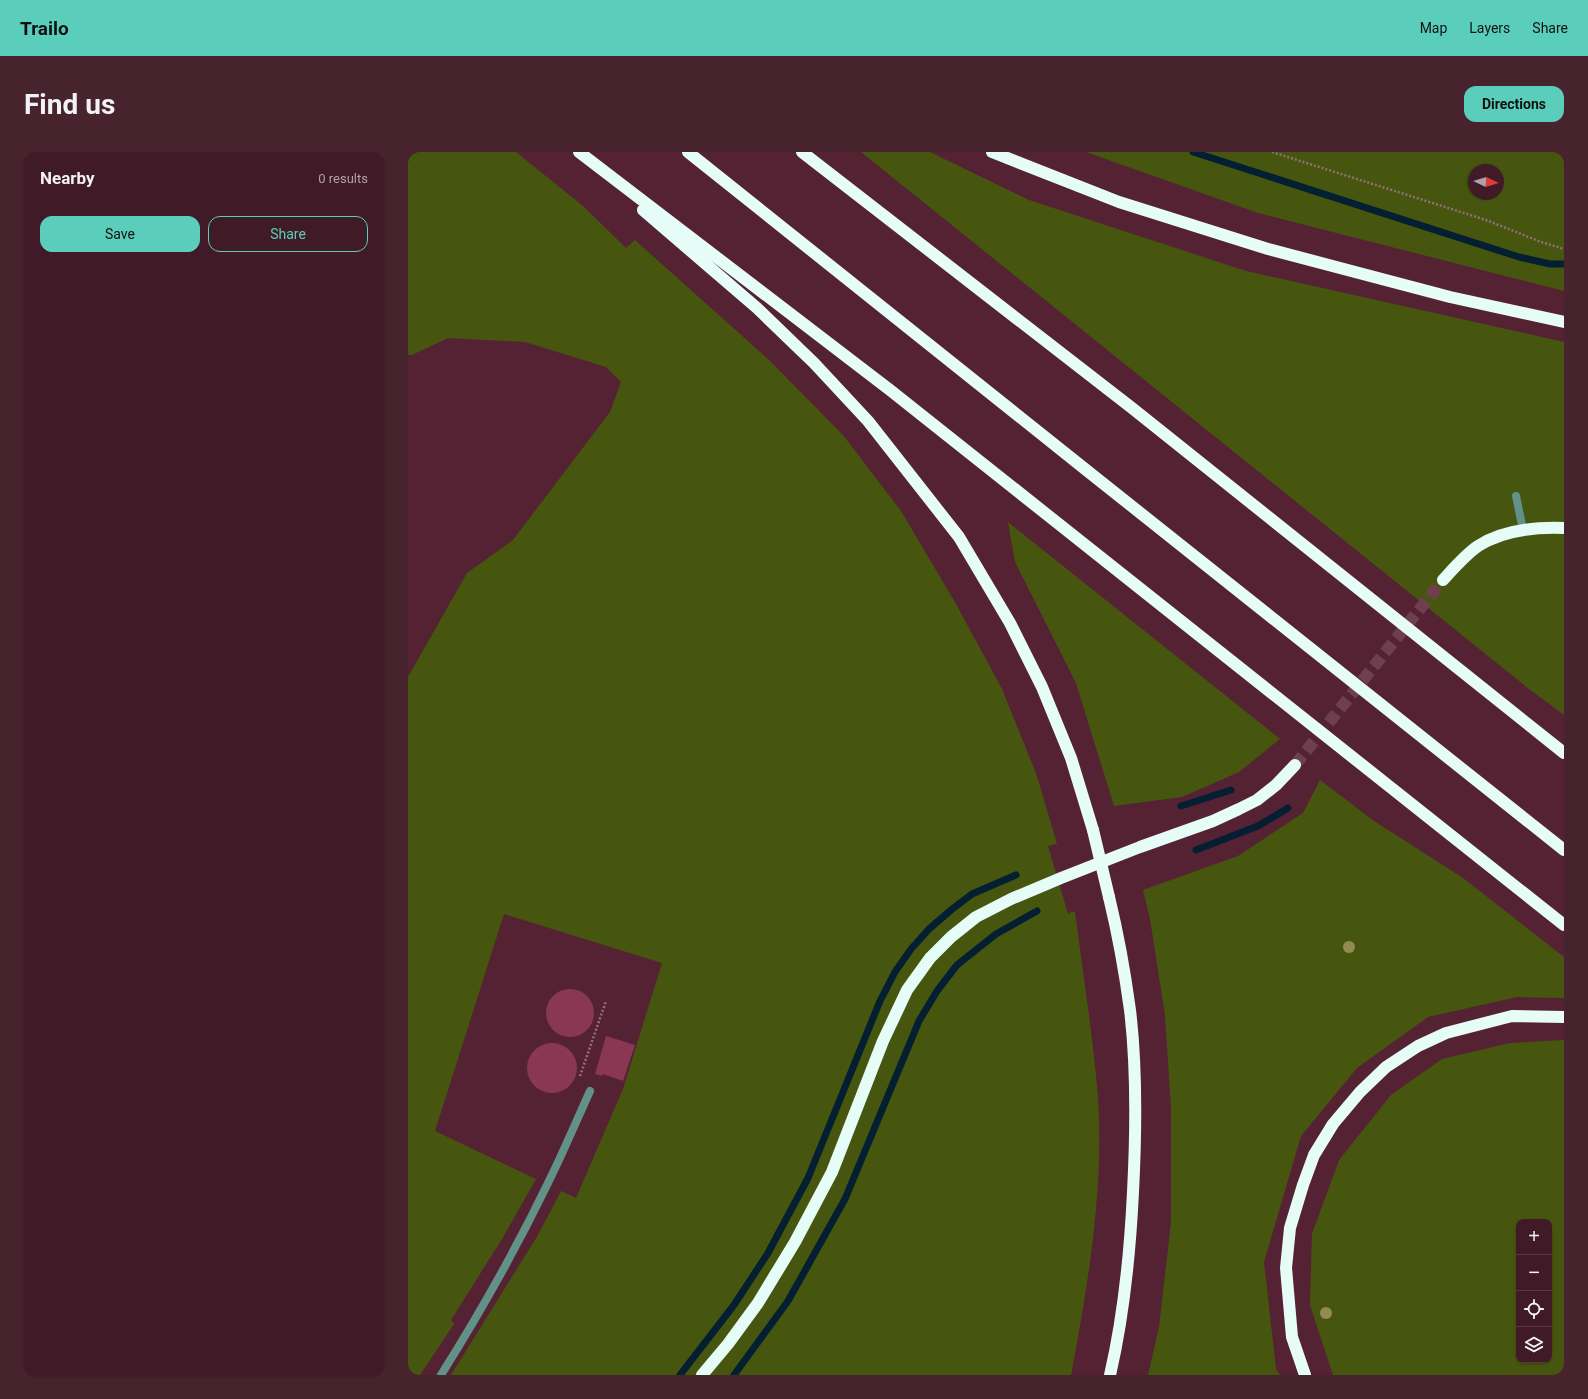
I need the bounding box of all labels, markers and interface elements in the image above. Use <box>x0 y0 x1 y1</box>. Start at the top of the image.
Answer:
text: Trailo <box>20 17 69 40</box>
text: Map <box>1420 20 1447 36</box>
text: Layers <box>1469 20 1510 36</box>
text: Share <box>1532 20 1568 36</box>
button: Directions <box>1464 86 1564 122</box>
text: Find us <box>24 88 115 121</box>
north arrow <box>1468 164 1504 200</box>
text: Nearby <box>40 168 95 188</box>
text: 0 results <box>318 171 368 186</box>
button: Save <box>40 216 200 252</box>
button: Share <box>208 216 368 252</box>
map controls <box>1516 1219 1552 1363</box>
button: + <box>1516 1219 1552 1255</box>
button: − <box>1516 1255 1552 1291</box>
button: locate <box>1516 1291 1552 1327</box>
button: layers <box>1516 1327 1552 1363</box>

